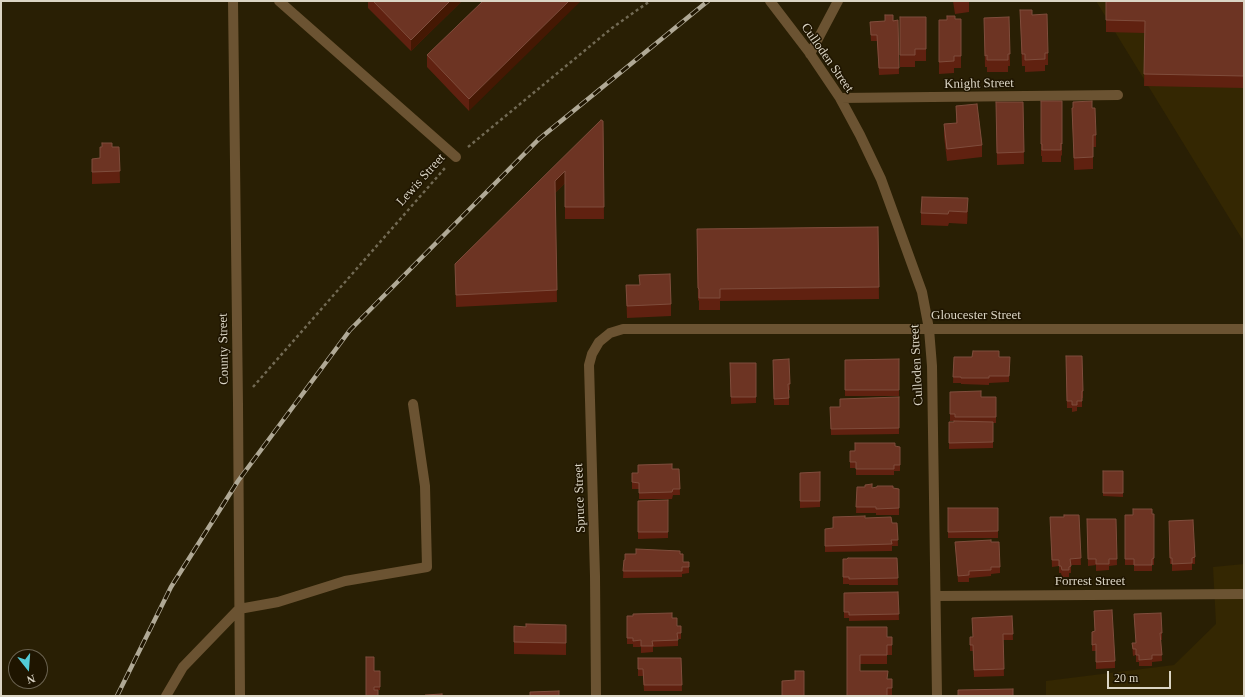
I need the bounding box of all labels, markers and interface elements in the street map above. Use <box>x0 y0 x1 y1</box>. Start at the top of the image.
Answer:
street label: Culloden Street <box>797 20 857 96</box>
street label: Knight Street <box>944 76 1014 92</box>
street label: Lewis Street <box>393 151 449 209</box>
street label: Gloucester Street <box>931 308 1021 324</box>
street label: County Street <box>216 313 232 385</box>
street label: Culloden Street <box>907 324 927 406</box>
street label: Spruce Street <box>571 463 589 533</box>
street label: Forrest Street <box>1055 574 1125 590</box>
north arrow <box>8 649 48 689</box>
scale bar <box>1109 663 1173 689</box>
text: 20 m <box>1114 671 1138 685</box>
text: N <box>26 673 37 686</box>

